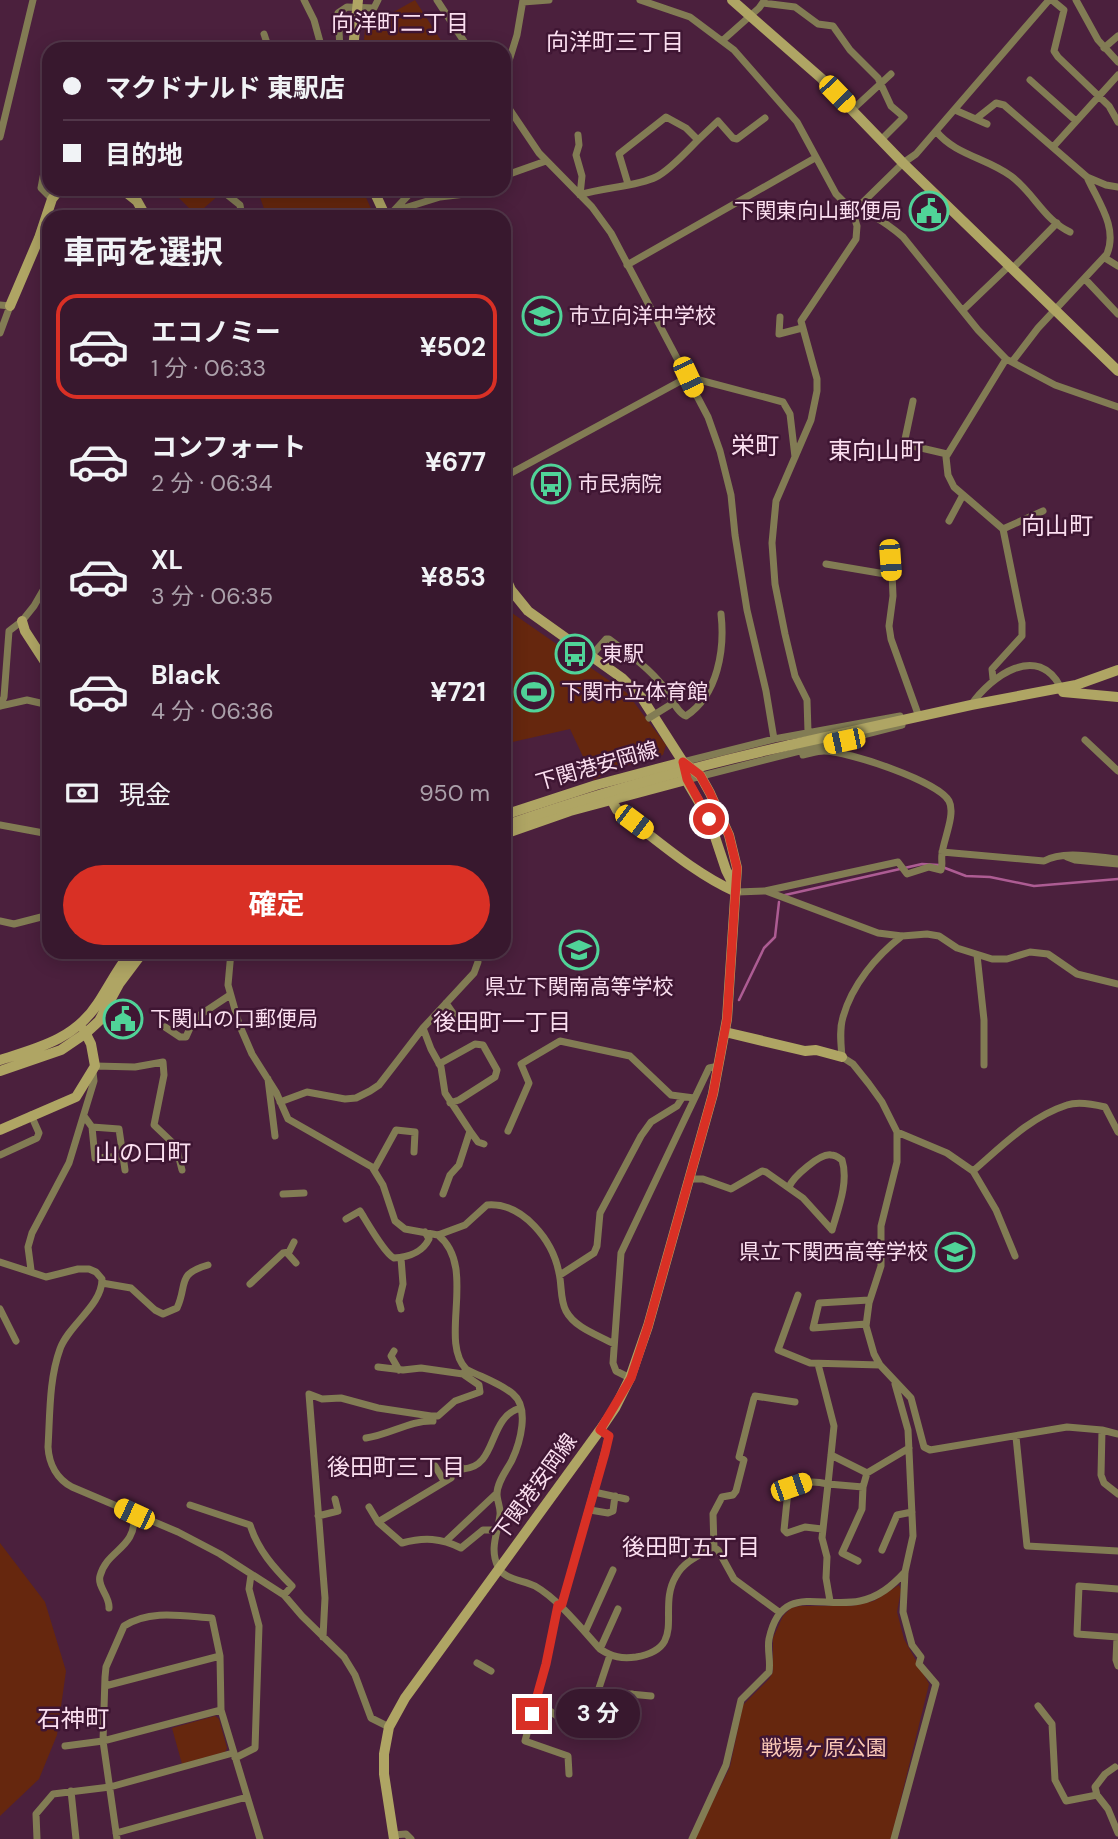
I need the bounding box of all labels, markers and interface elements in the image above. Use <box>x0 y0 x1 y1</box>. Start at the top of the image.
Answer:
district label: 向洋町二丁目 <box>331 8 469 38</box>
district label: 向洋町三丁目 <box>546 27 684 57</box>
text: マクドナルド 東駅店 <box>105 71 345 105</box>
car <box>815 72 860 116</box>
text: 目的地 <box>105 138 183 172</box>
public building icon: 下関東向山郵便局 <box>908 190 950 232</box>
place label: 下関東向山郵便局 <box>734 197 902 225</box>
text: 車両を選択 <box>63 231 223 273</box>
school or university icon: 市立向洋中学校 <box>521 295 563 337</box>
place label: 市立向洋中学校 <box>569 302 716 330</box>
icon: car <box>67 315 130 378</box>
text: エコノミー <box>151 315 281 349</box>
text: ¥502 <box>420 330 486 364</box>
text: 1 分 · 06:33 <box>151 353 266 383</box>
car <box>670 354 707 400</box>
icon: car <box>67 430 130 493</box>
text: コンフォート <box>151 430 306 464</box>
district label: 栄町 <box>731 430 779 461</box>
district label: 東向山町 <box>828 435 924 466</box>
text: ¥677 <box>425 445 486 479</box>
bus stop icon: 市民病院 <box>530 463 572 505</box>
text: 2 分 · 06:34 <box>151 468 273 498</box>
place label: 市民病院 <box>578 470 662 498</box>
district label: 向山町 <box>1021 510 1093 541</box>
car <box>879 538 902 582</box>
text: XL <box>151 543 183 577</box>
icon: car <box>67 545 130 608</box>
text: ¥853 <box>421 560 486 594</box>
text: 3 分 · 06:35 <box>151 581 273 611</box>
bus stop icon: 東駅 <box>554 633 596 675</box>
place label: 東駅 <box>602 640 644 668</box>
text: Black <box>151 658 221 692</box>
icon: car <box>67 660 130 723</box>
sports icon: 下関市立体育館 <box>513 671 555 713</box>
text: ¥721 <box>430 675 486 709</box>
place label: 下関市立体育館 <box>561 678 708 706</box>
text: 4 分 · 06:36 <box>151 696 274 726</box>
car <box>822 726 867 756</box>
street label: 下関港安岡線 <box>533 735 661 797</box>
icon: cash <box>63 774 101 812</box>
text: 現金 <box>119 778 171 812</box>
text: 950 m <box>419 778 490 808</box>
car <box>611 801 658 843</box>
route start <box>693 803 725 835</box>
button: 確定 <box>63 865 490 945</box>
school or university icon: 県立下関南高等学校 <box>558 929 600 971</box>
place label: 県立下関南高等学校 <box>485 973 674 1001</box>
public building icon: 下関山の口郵便局 <box>102 998 144 1040</box>
place label: 下関山の口郵便局 <box>150 1005 318 1033</box>
district label: 後田町一丁目 <box>433 1007 571 1037</box>
district label: 山の口町 <box>95 1137 191 1168</box>
school or university icon: 県立下関西高等学校 <box>934 1231 976 1273</box>
place label: 県立下関西高等学校 <box>739 1238 928 1266</box>
street label: 下関港安岡線 <box>487 1428 583 1546</box>
district label: 後田町三丁目 <box>327 1452 465 1482</box>
car <box>768 1470 815 1504</box>
car <box>111 1496 158 1532</box>
district label: 後田町五丁目 <box>622 1532 760 1562</box>
callout: 3 分 <box>556 1690 640 1738</box>
route end <box>516 1698 548 1730</box>
text: 3 分 <box>577 1698 619 1728</box>
district label: 石神町 <box>37 1703 109 1734</box>
park label: 戦場ヶ原公園 <box>761 1734 887 1762</box>

